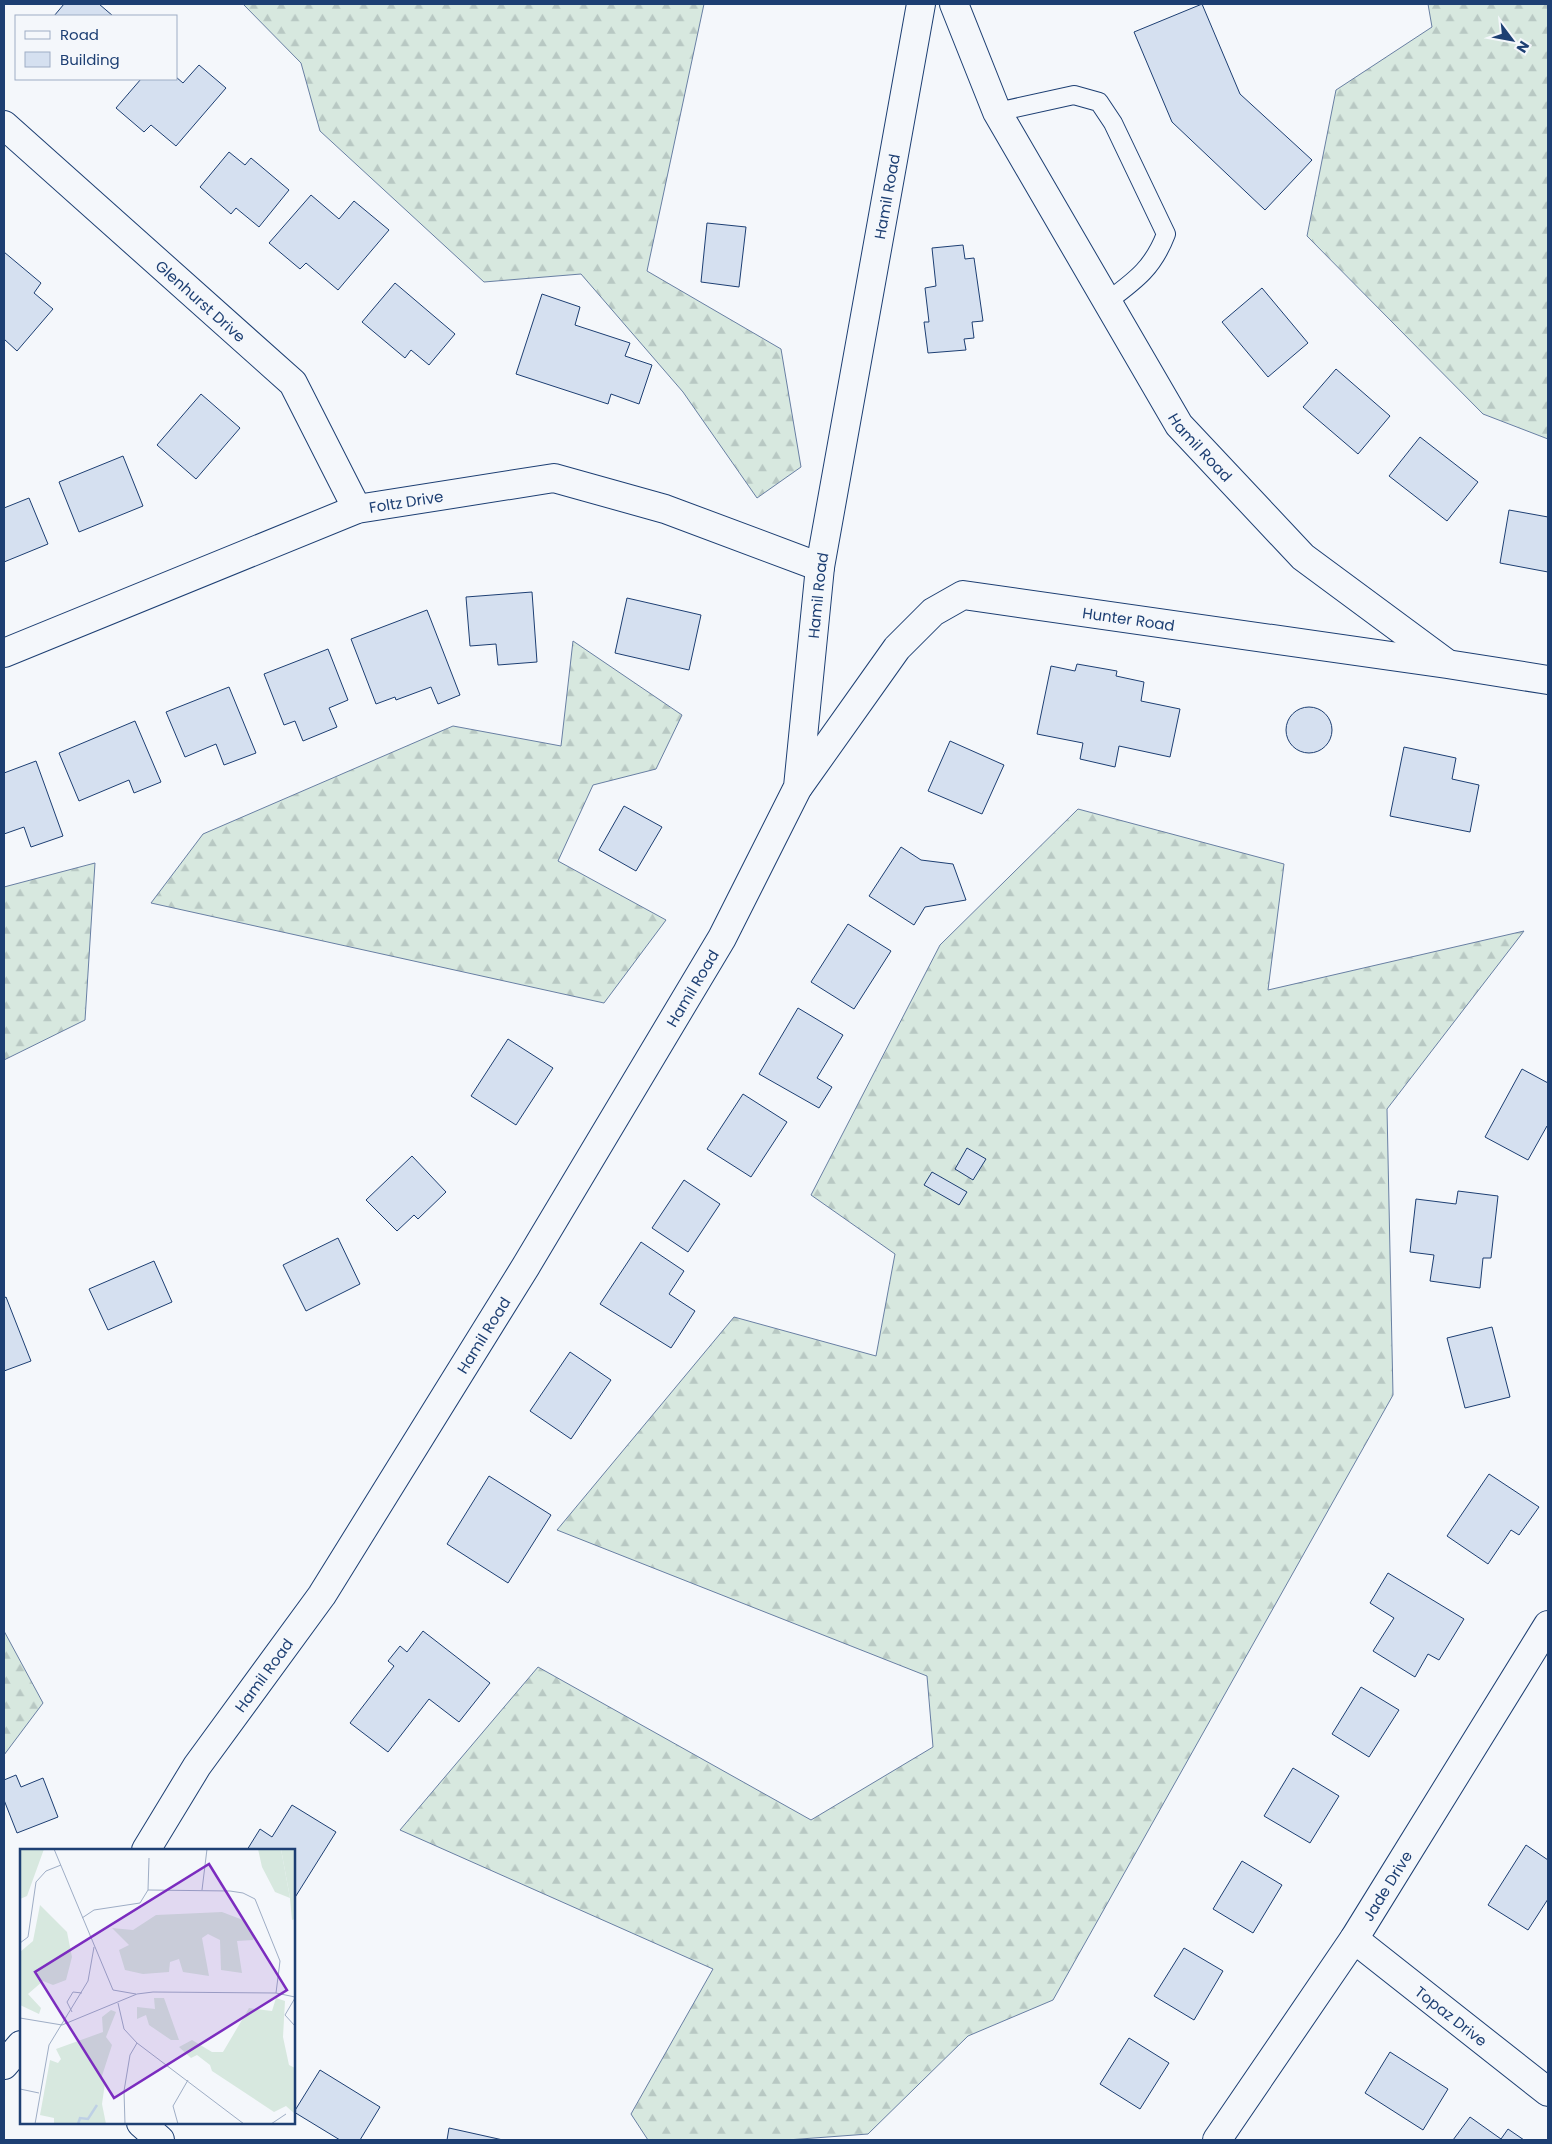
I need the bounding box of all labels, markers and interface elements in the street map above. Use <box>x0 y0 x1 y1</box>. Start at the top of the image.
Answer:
legend <box>15 15 178 80</box>
north arrow <box>1487 15 1537 65</box>
text: Road <box>60 24 99 45</box>
text: N <box>1512 37 1534 57</box>
text: Building <box>60 49 120 70</box>
street label: Hamil Road <box>869 152 904 241</box>
street label: Glenhurst Drive <box>151 255 250 347</box>
street label: Hamil Road <box>1164 409 1237 486</box>
street label: Foltz Drive <box>368 485 445 517</box>
street label: Hamil Road <box>802 551 833 639</box>
street label: Hunter Road <box>1081 602 1176 636</box>
street label: Hamil Road <box>661 946 723 1031</box>
street label: Hamil Road <box>452 1293 515 1377</box>
street label: Hamil Road <box>230 1634 298 1716</box>
street label: Jade Drive <box>1357 1846 1417 1925</box>
inset map <box>20 1849 295 2124</box>
street label: Topaz Drive <box>1411 1981 1492 2051</box>

